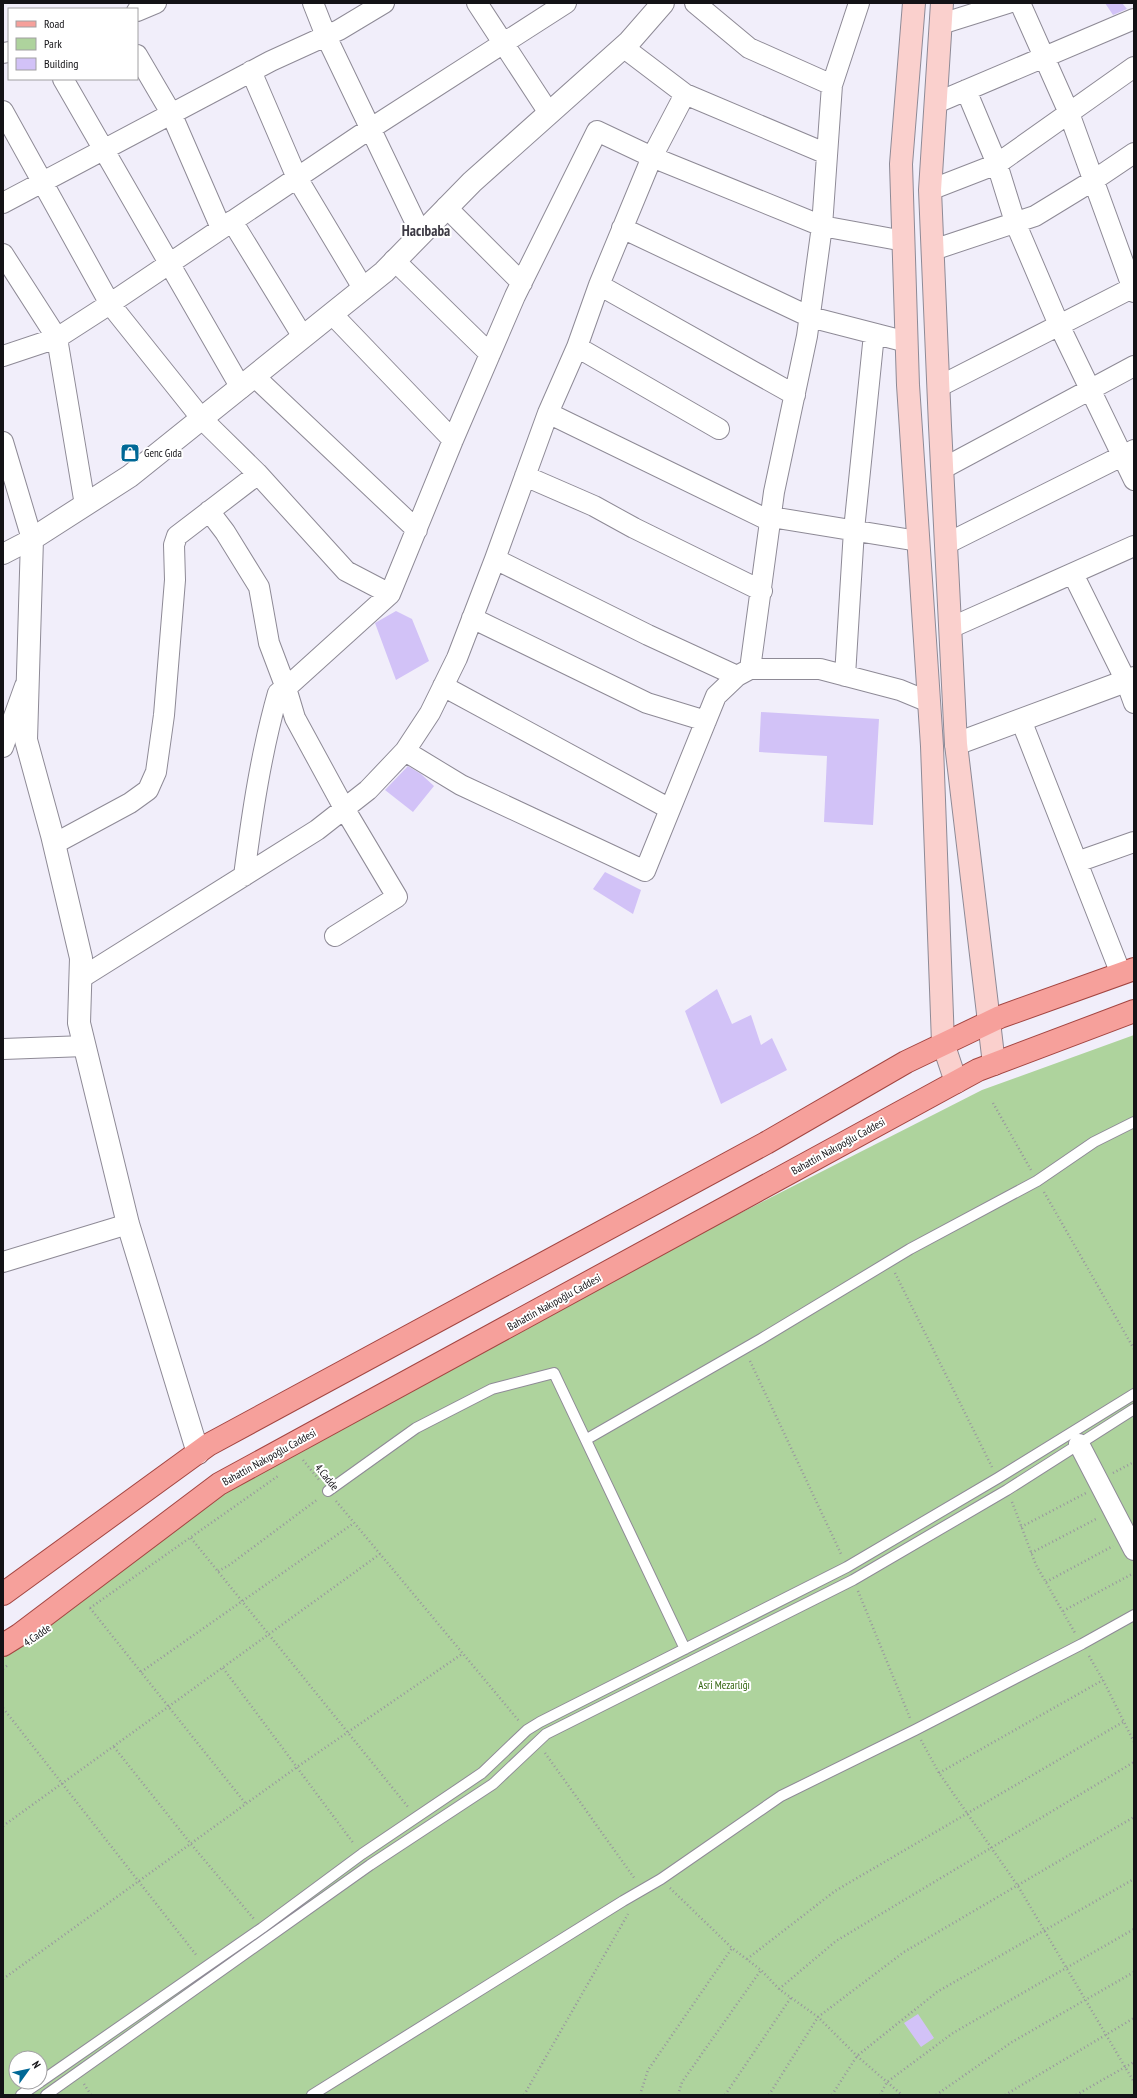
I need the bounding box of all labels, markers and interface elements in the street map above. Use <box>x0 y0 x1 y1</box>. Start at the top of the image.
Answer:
legend <box>8 8 138 80</box>
text: Road <box>44 16 64 31</box>
text: Park <box>44 36 62 51</box>
text: Building <box>44 56 79 71</box>
district label: Hacıbaba <box>402 221 450 240</box>
shop icon: Genc Gıda <box>119 442 141 464</box>
place label: Genc Gıda <box>144 446 182 460</box>
street label: Bahattin Nakıpoğlu Caddesi <box>789 1114 887 1178</box>
street label: Bahattin Nakıpoğlu Caddesi <box>505 1270 603 1334</box>
street label: Bahattin Nakıpoğlu Caddesi <box>220 1425 318 1489</box>
street label: 4.Cadde <box>312 1461 342 1494</box>
street label: 4.Cadde <box>21 1620 54 1649</box>
park label: Asri Mezarlığı <box>698 1678 750 1692</box>
north arrow <box>8 2050 48 2090</box>
text: N <box>29 2058 44 2071</box>

